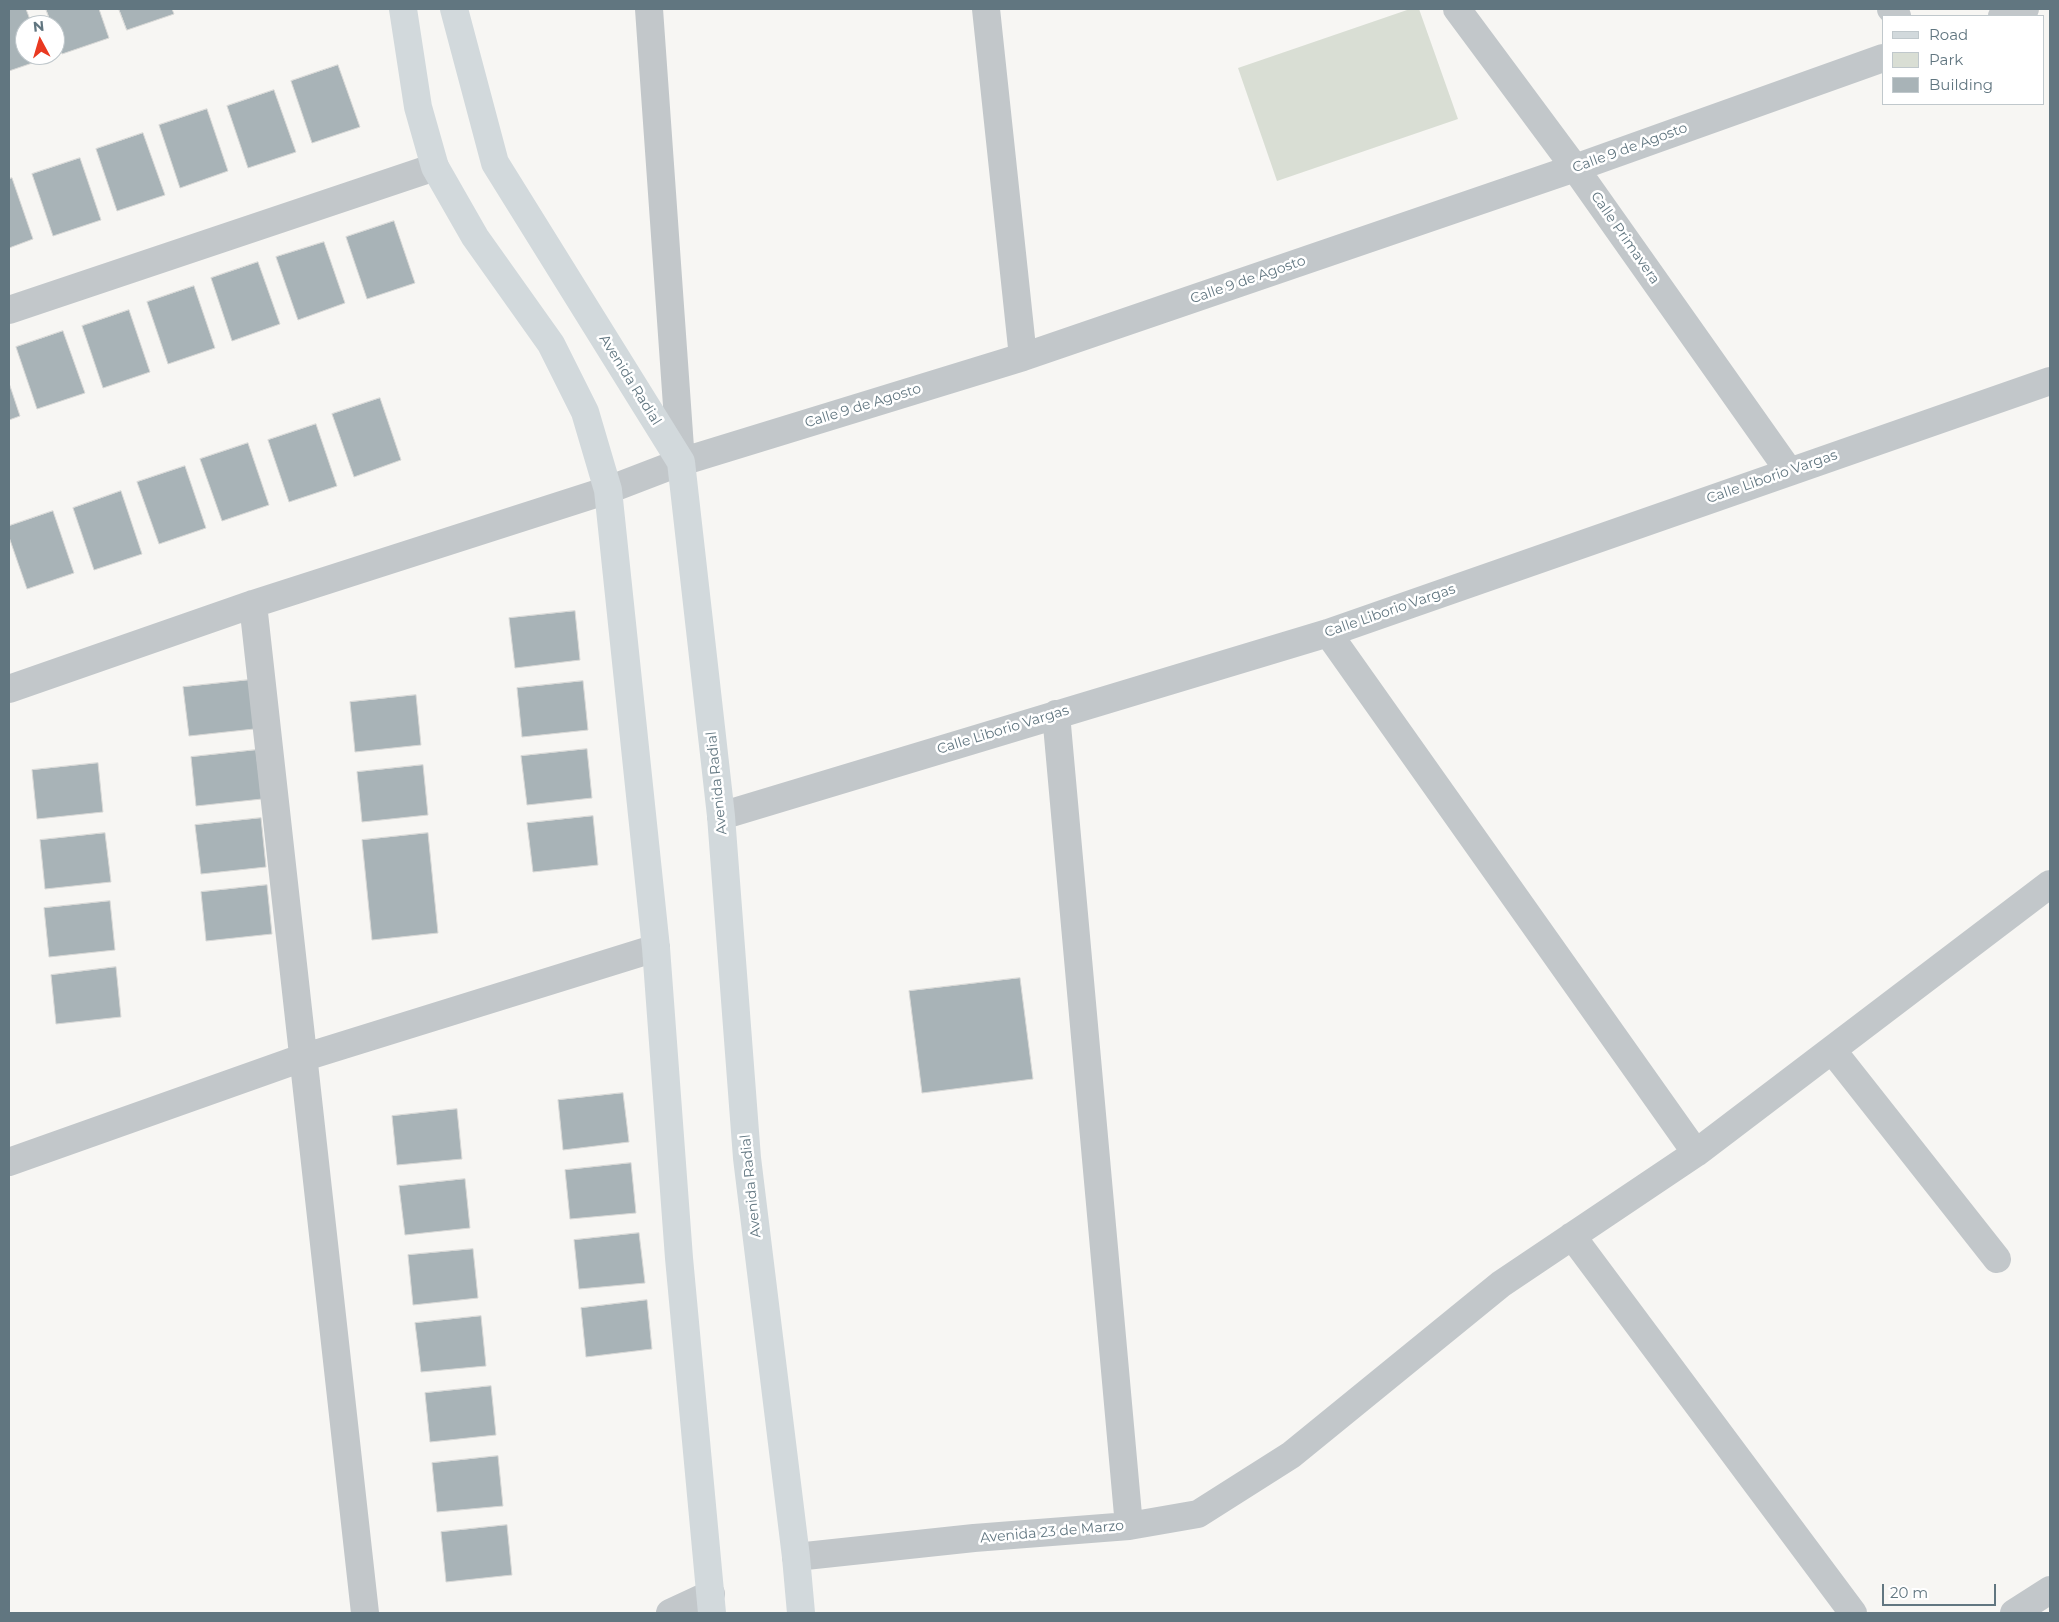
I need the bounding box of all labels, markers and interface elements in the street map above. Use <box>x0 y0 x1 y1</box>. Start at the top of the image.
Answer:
north arrow <box>15 15 65 65</box>
legend <box>1882 15 2044 105</box>
text: N <box>32 17 45 36</box>
text: Road <box>1929 25 1968 44</box>
text: Park <box>1929 50 1963 69</box>
text: Building <box>1929 75 1993 94</box>
street label: Calle 9 de Agosto <box>1570 119 1690 177</box>
street label: Calle Primavera <box>1587 189 1663 287</box>
street label: Calle 9 de Agosto <box>1188 252 1308 308</box>
street label: Avenida Radial <box>595 332 665 428</box>
street label: Calle 9 de Agosto <box>803 380 923 432</box>
street label: Calle Liborio Vargas <box>1704 447 1840 507</box>
street label: Calle Liborio Vargas <box>1322 581 1458 641</box>
street label: Calle Liborio Vargas <box>935 702 1071 758</box>
street label: Avenida Radial <box>703 731 731 835</box>
street label: Avenida Radial <box>737 1134 765 1238</box>
street label: Avenida 23 de Marzo <box>979 1517 1125 1547</box>
scale bar <box>1884 1574 1998 1606</box>
text: 20 m <box>1890 1583 1928 1602</box>

